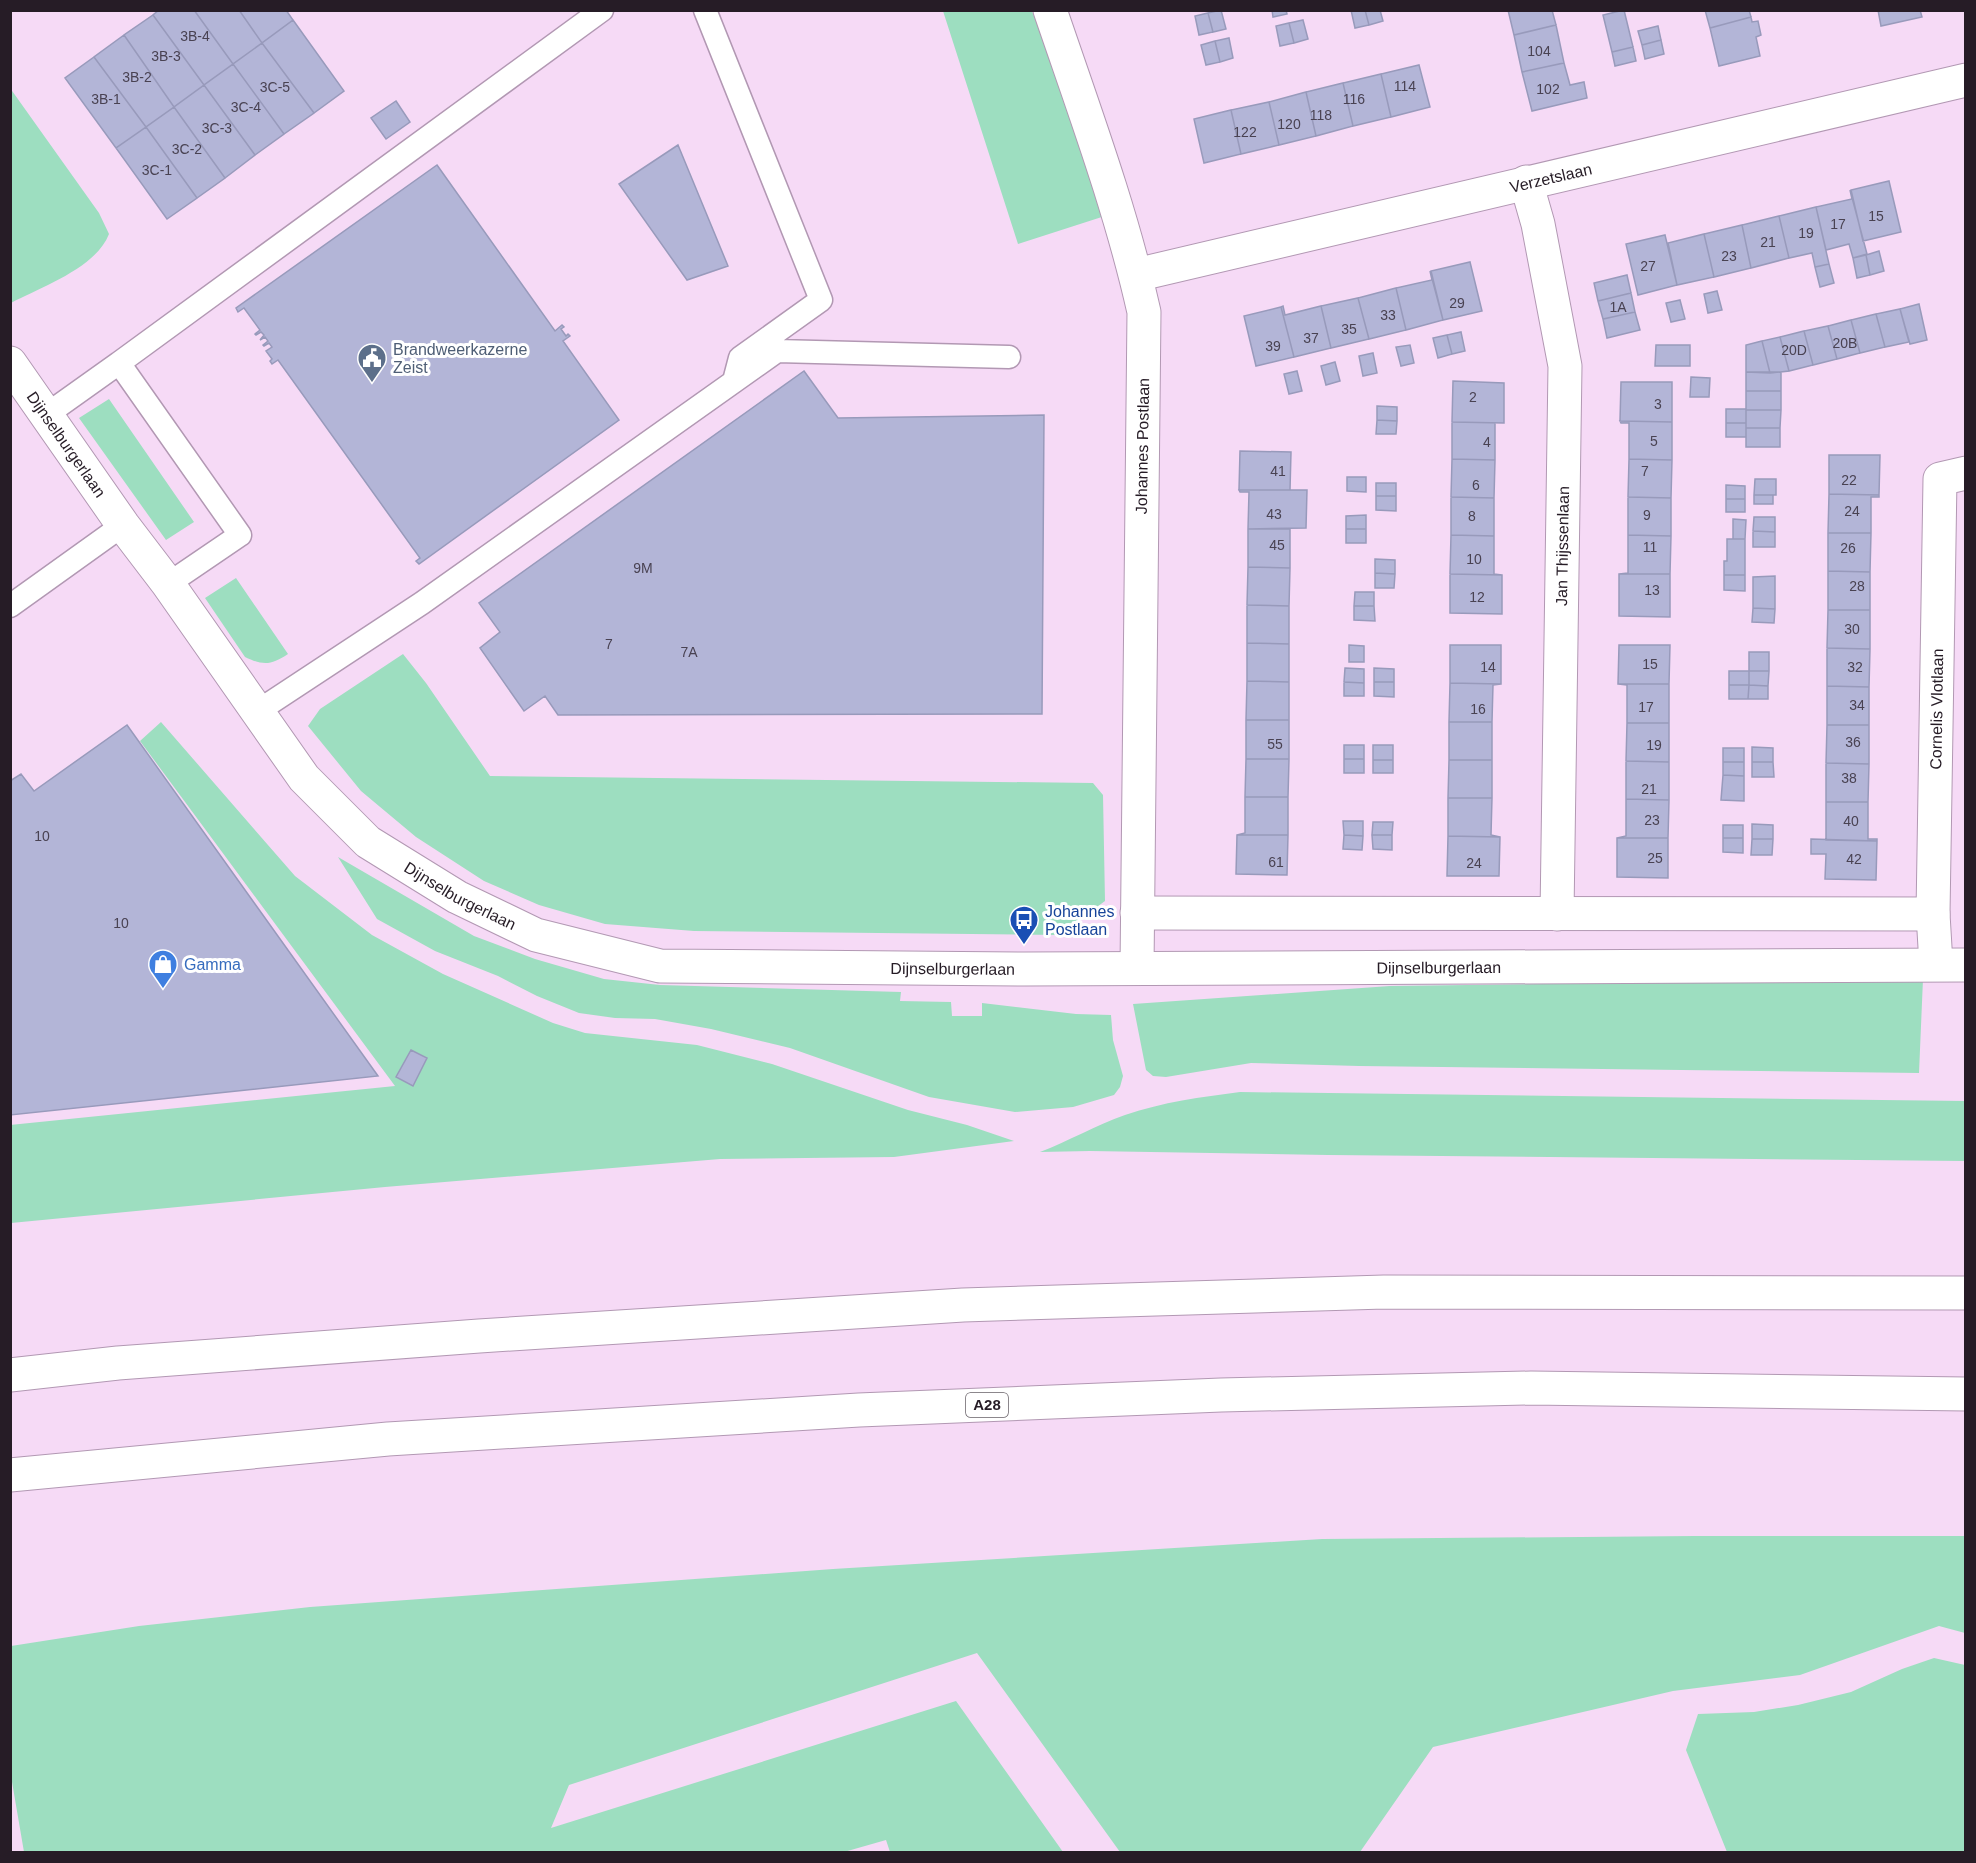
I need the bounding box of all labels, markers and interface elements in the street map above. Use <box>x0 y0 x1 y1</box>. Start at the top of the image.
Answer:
house number: 3B-4 <box>180 28 210 44</box>
house number: 104 <box>1527 43 1551 59</box>
house number: 3B-3 <box>151 48 181 64</box>
house number: 3B-2 <box>122 69 152 85</box>
house number: 114 <box>1394 78 1416 94</box>
house number: 3C-5 <box>260 79 290 95</box>
house number: 102 <box>1536 81 1560 97</box>
house number: 3B-1 <box>91 91 121 107</box>
house number: 116 <box>1343 91 1365 107</box>
house number: 3C-4 <box>231 99 261 115</box>
house number: 118 <box>1310 107 1332 123</box>
house number: 120 <box>1277 116 1301 132</box>
house number: 3C-3 <box>202 120 232 136</box>
house number: 122 <box>1233 124 1257 140</box>
house number: 3C-2 <box>172 141 202 157</box>
street label: Verzetslaan <box>1508 160 1593 196</box>
house number: 3C-1 <box>142 162 172 178</box>
house number: 15 <box>1868 208 1884 224</box>
house number: 17 <box>1830 216 1846 232</box>
house number: 19 <box>1798 225 1814 241</box>
house number: 21 <box>1760 234 1776 250</box>
house number: 23 <box>1721 248 1737 264</box>
house number: 27 <box>1640 258 1656 274</box>
house number: 29 <box>1449 295 1465 311</box>
house number: 1A <box>1609 299 1627 315</box>
house number: 33 <box>1380 307 1396 323</box>
house number: 35 <box>1341 321 1357 337</box>
house number: 37 <box>1303 330 1319 346</box>
house number: 20B <box>1833 335 1857 351</box>
house number: 39 <box>1265 338 1281 354</box>
place label: Brandweerkazerne Zeist <box>393 341 527 376</box>
public building icon: Brandweerkazerne Zeist <box>356 342 388 384</box>
house number: 20D <box>1781 342 1807 358</box>
street label: Johannes Postlaan <box>1133 378 1152 514</box>
street label: Dijnselburgerlaan <box>24 389 109 500</box>
house number: 2 <box>1469 389 1477 405</box>
house number: 3 <box>1654 396 1662 412</box>
house number: 5 <box>1650 433 1658 449</box>
house number: 4 <box>1483 434 1491 450</box>
house number: 41 <box>1270 463 1286 479</box>
house number: 7 <box>1641 463 1649 479</box>
house number: 22 <box>1841 472 1857 488</box>
house number: 6 <box>1472 477 1480 493</box>
street label: Jan Thijssenlaan <box>1553 486 1572 606</box>
house number: 24 <box>1844 503 1860 519</box>
house number: 43 <box>1266 506 1282 522</box>
house number: 9 <box>1643 507 1651 523</box>
house number: 8 <box>1468 508 1476 524</box>
house number: 45 <box>1269 537 1285 553</box>
house number: 11 <box>1643 539 1657 555</box>
house number: 26 <box>1840 540 1856 556</box>
house number: 10 <box>1466 551 1482 567</box>
house number: 9M <box>633 560 653 576</box>
house number: 28 <box>1849 578 1865 594</box>
house number: 13 <box>1644 582 1660 598</box>
house number: 12 <box>1469 589 1485 605</box>
house number: 30 <box>1844 621 1860 637</box>
house number: 7 <box>605 636 613 652</box>
house number: 7A <box>680 644 698 660</box>
street label: Cornelis Vlotlaan <box>1927 648 1946 770</box>
house number: 15 <box>1642 656 1658 672</box>
house number: 14 <box>1480 659 1496 675</box>
house number: 32 <box>1847 659 1863 675</box>
house number: 34 <box>1849 697 1865 713</box>
house number: 17 <box>1638 699 1654 715</box>
house number: 16 <box>1470 701 1486 717</box>
house number: 36 <box>1845 734 1861 750</box>
house number: 55 <box>1267 736 1283 752</box>
house number: 19 <box>1646 737 1662 753</box>
house number: 38 <box>1841 770 1857 786</box>
house number: 21 <box>1641 781 1657 797</box>
house number: 23 <box>1644 812 1660 828</box>
house number: 40 <box>1843 813 1859 829</box>
house number: 10 <box>34 828 50 844</box>
house number: 25 <box>1647 850 1663 866</box>
house number: 42 <box>1846 851 1862 867</box>
house number: 61 <box>1268 854 1284 870</box>
house number: 24 <box>1466 855 1482 871</box>
street label: Dijnselburgerlaan <box>401 859 519 933</box>
place label: Johannes Postlaan <box>1045 903 1114 938</box>
bus stop icon: Johannes Postlaan <box>1008 904 1040 946</box>
house number: 10 <box>113 915 129 931</box>
shop icon: Gamma <box>147 948 179 990</box>
place label: Gamma <box>184 956 241 973</box>
street label: Dijnselburgerlaan <box>1376 959 1501 977</box>
street label: Dijnselburgerlaan <box>890 960 1015 978</box>
road number: A28 <box>966 1393 1008 1417</box>

